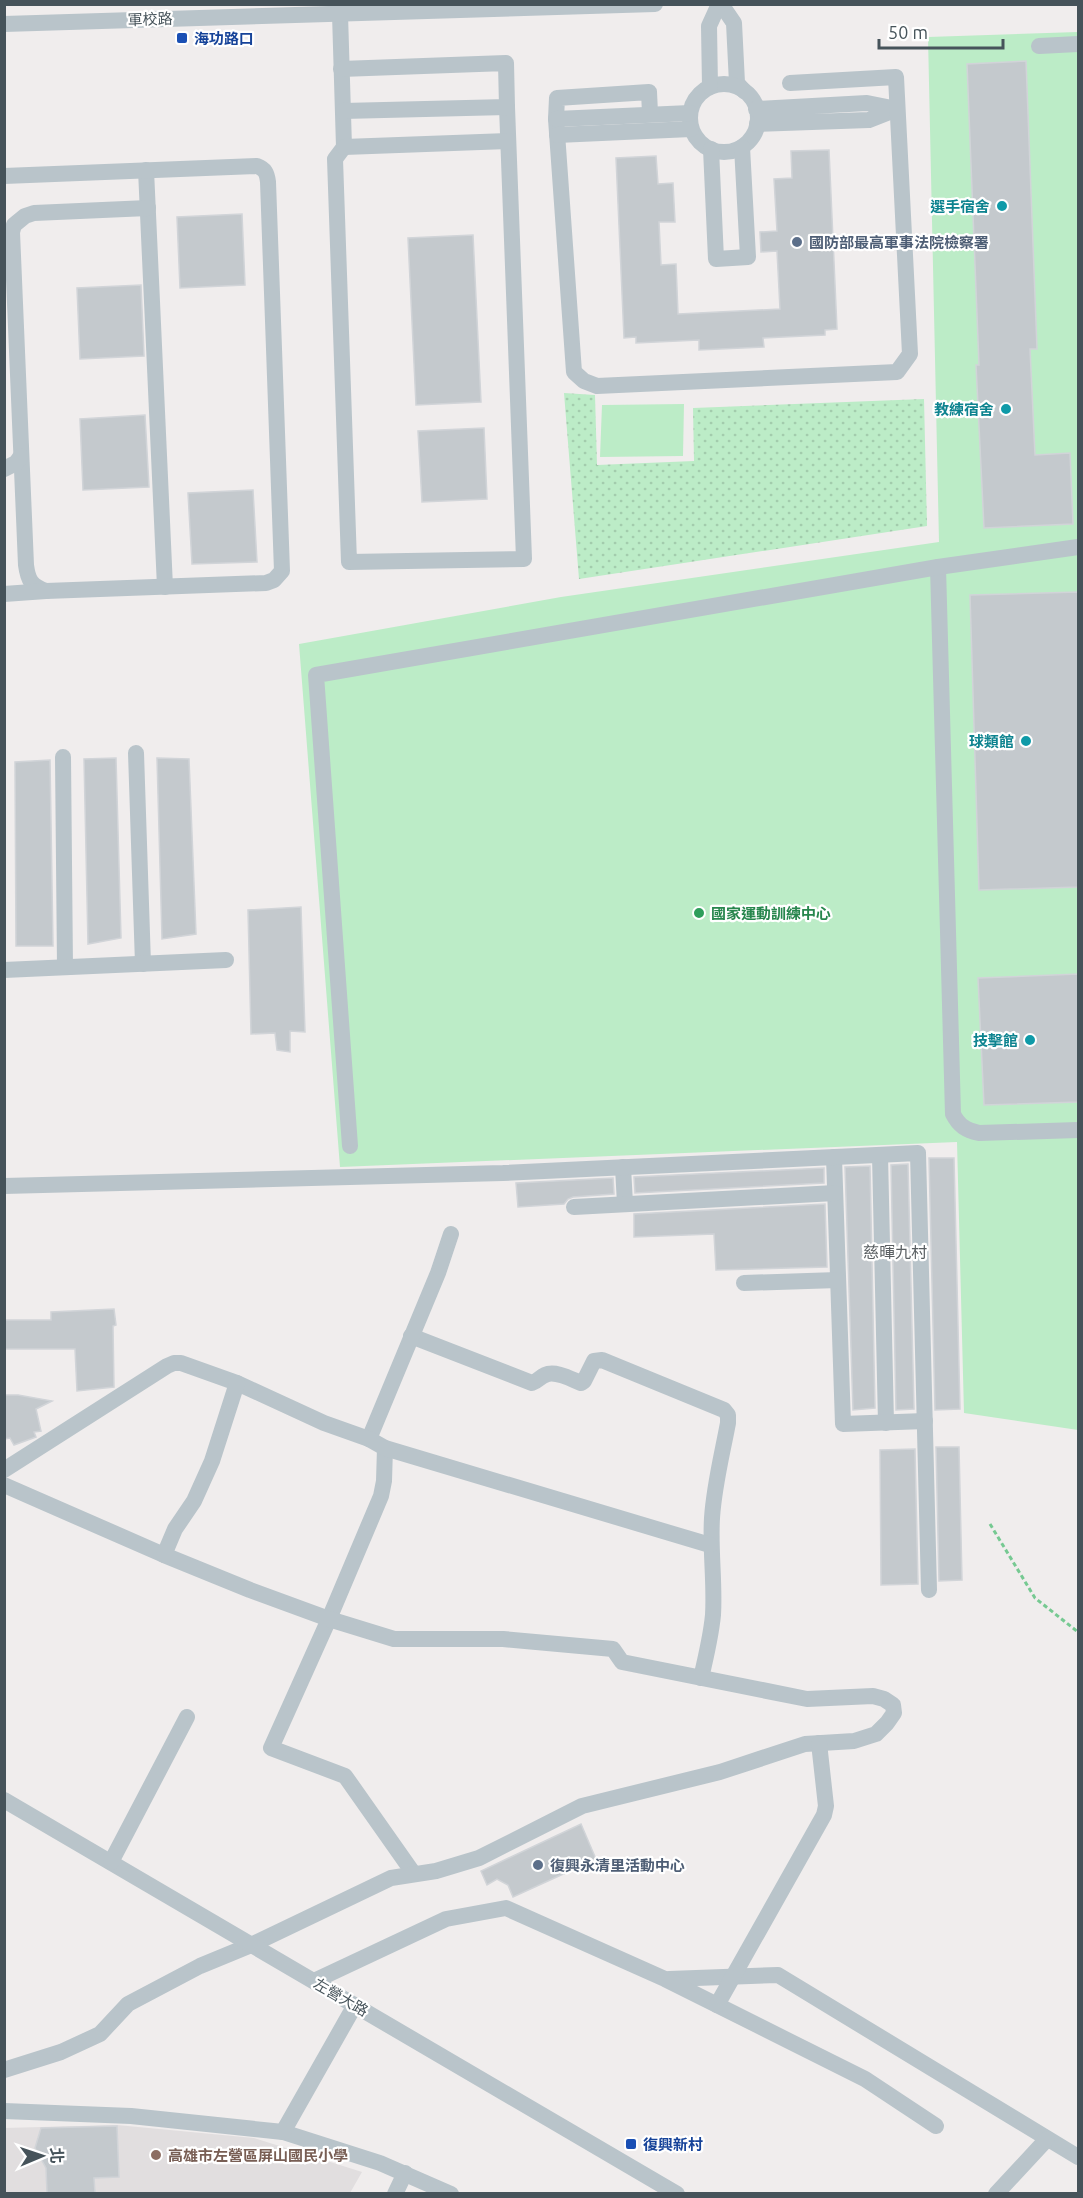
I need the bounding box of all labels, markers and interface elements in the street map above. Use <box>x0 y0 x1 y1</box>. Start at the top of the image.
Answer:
street label: 軍校路 <box>127 10 173 28</box>
scale bar <box>879 12 1004 50</box>
text: 50 m <box>888 22 928 42</box>
place label: 海功路口 <box>194 30 254 47</box>
marker: 海功路口 <box>175 31 189 45</box>
place label: 選手宿舍 <box>930 198 990 215</box>
marker: 選手宿舍 <box>995 199 1009 213</box>
place label: 國防部最高軍事法院檢察署 <box>809 234 989 251</box>
marker: 國防部最高軍事法院檢察署 <box>790 235 804 249</box>
place label: 教練宿舍 <box>934 401 994 418</box>
marker: 教練宿舍 <box>999 402 1013 416</box>
place label: 球類館 <box>969 733 1014 750</box>
marker: 球類館 <box>1019 734 1033 748</box>
place label: 國家運動訓練中心 <box>711 905 831 922</box>
marker: 國家運動訓練中心 <box>692 906 706 920</box>
place label: 技擊館 <box>973 1032 1018 1049</box>
marker: 技擊館 <box>1023 1033 1037 1047</box>
district label: 慈暉九村 <box>863 1243 927 1261</box>
place label: 復興永清里活動中心 <box>550 1857 685 1874</box>
marker: 復興永清里活動中心 <box>531 1858 545 1872</box>
street label: 左營大路 <box>311 1975 371 2019</box>
north arrow <box>12 2126 72 2186</box>
place label: 復興新村 <box>643 2136 703 2153</box>
marker: 復興新村 <box>624 2137 638 2151</box>
text: 北 <box>48 2147 66 2164</box>
place label: 高雄市左營區屏山國民小學 <box>168 2147 348 2164</box>
marker: 高雄市左營區屏山國民小學 <box>149 2148 163 2162</box>

